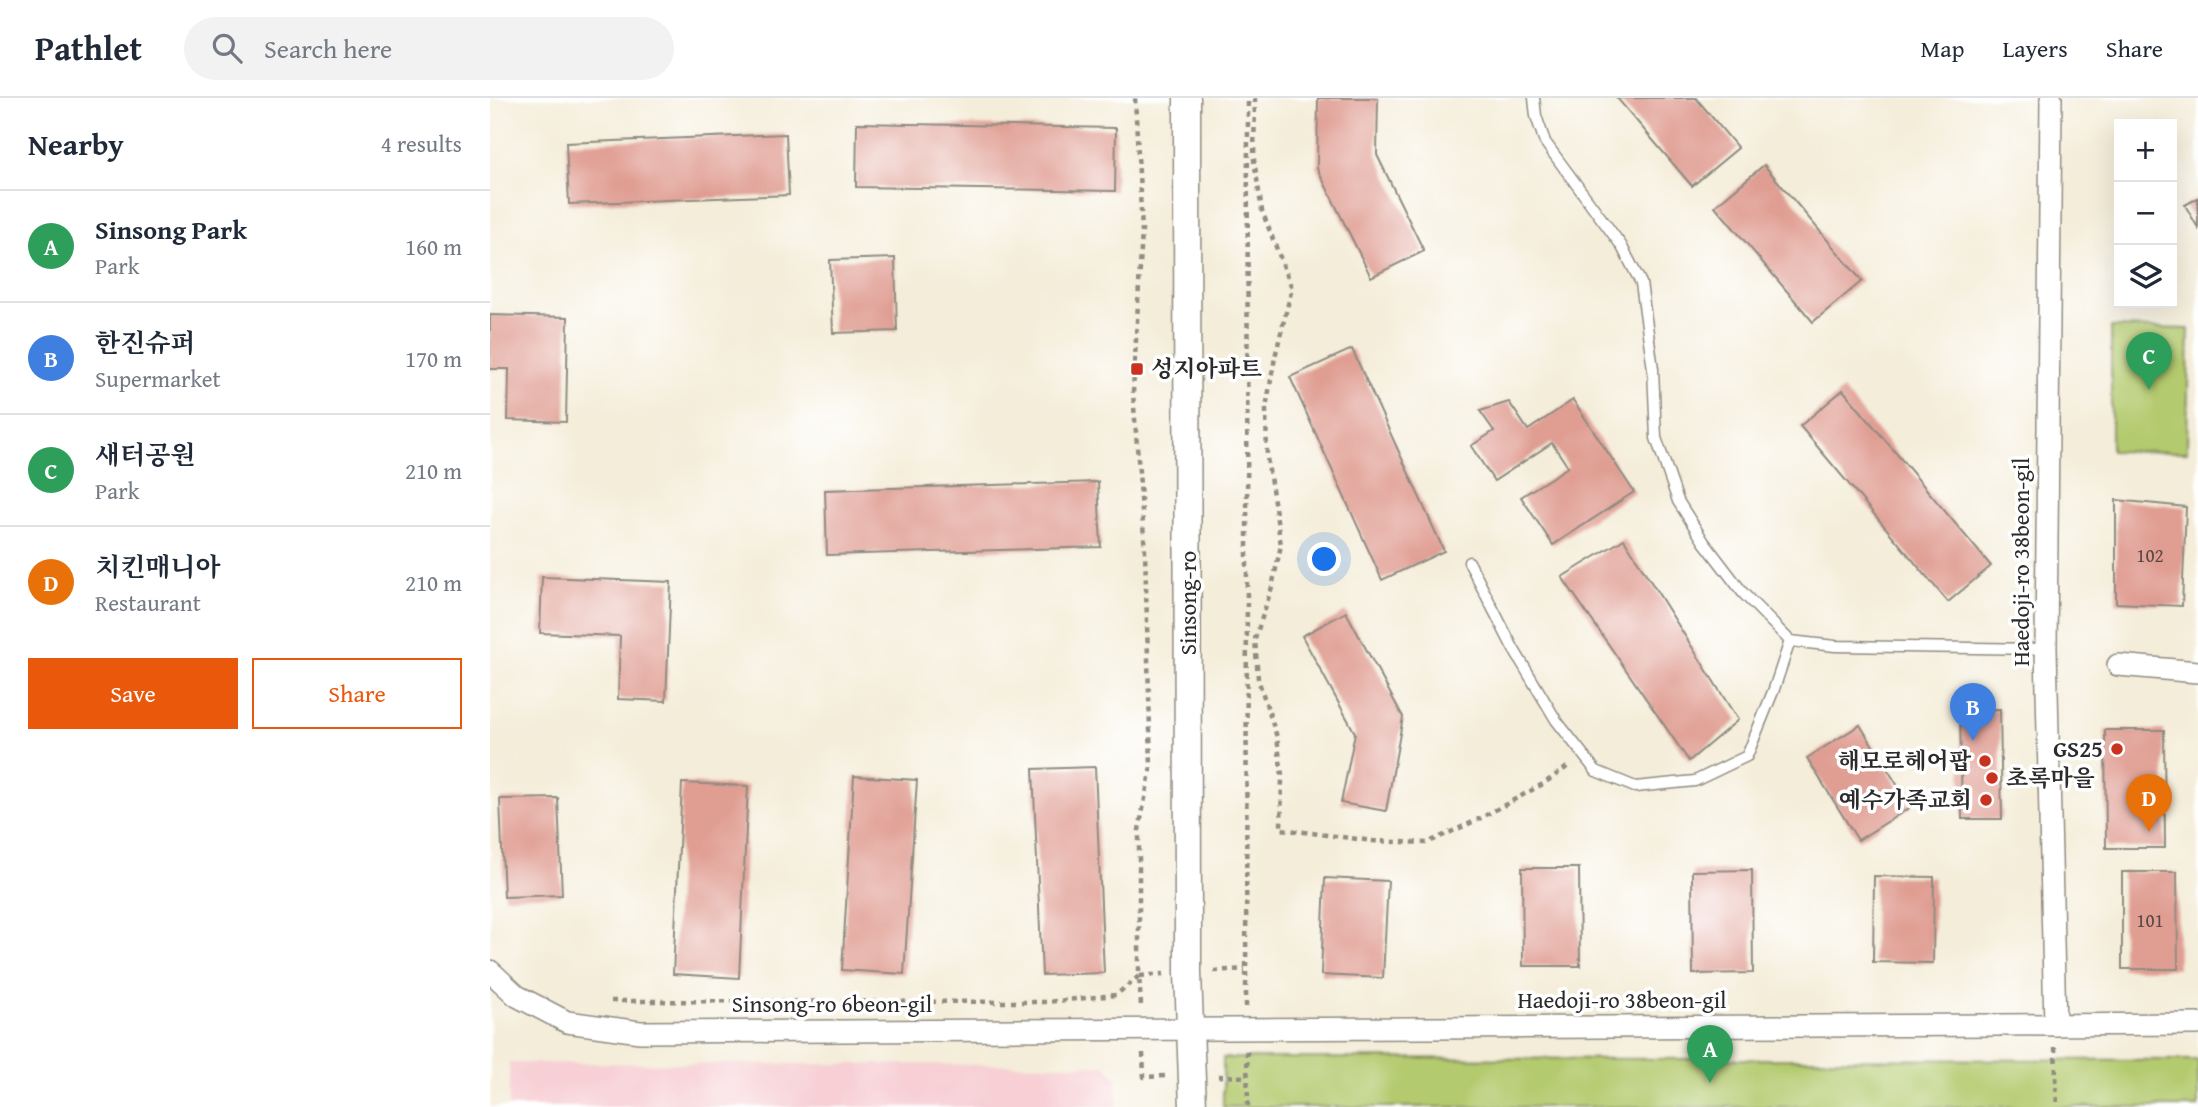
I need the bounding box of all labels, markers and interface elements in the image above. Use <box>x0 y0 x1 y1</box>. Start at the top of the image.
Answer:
search box <box>184 17 674 80</box>
text: Pathlet <box>35 24 142 72</box>
icon: search <box>208 29 246 67</box>
text: Search here <box>264 29 392 68</box>
text: Map <box>1921 31 1964 66</box>
text: Layers <box>2002 31 2068 66</box>
text: Share <box>2106 31 2163 66</box>
map controls <box>2114 119 2177 308</box>
button: + <box>2114 119 2177 182</box>
text: Nearby <box>28 122 124 166</box>
text: 4 results <box>381 127 462 160</box>
button: − <box>2114 182 2177 245</box>
text: Sinsong Park <box>95 210 247 249</box>
text: A <box>44 230 58 263</box>
text: 160 m <box>405 230 462 263</box>
button: layers <box>2114 245 2177 308</box>
text: Park <box>95 249 139 282</box>
text: 한진슈퍼 <box>95 323 195 362</box>
pin: C <box>2126 332 2172 390</box>
text: B <box>44 342 58 375</box>
text: 170 m <box>405 342 462 375</box>
place label: 성지아파트 <box>1151 352 1262 385</box>
marker: 성지아파트 <box>1129 361 1145 377</box>
text: Supermarket <box>95 362 221 395</box>
text: 새터공원 <box>95 435 195 474</box>
text: C <box>44 454 58 487</box>
text: 210 m <box>405 454 462 487</box>
street label: Haedoji-ro 38beon-gil <box>2004 457 2037 667</box>
text: Park <box>95 474 139 507</box>
house number: 102 <box>2136 541 2164 569</box>
your location <box>1307 542 1341 576</box>
text: 치킨매니아 <box>95 547 221 586</box>
street label: Sinsong-ro <box>1171 551 1204 655</box>
text: D <box>44 566 58 599</box>
text: 210 m <box>405 566 462 599</box>
text: Restaurant <box>95 586 201 619</box>
button: Save <box>28 658 238 729</box>
button: Share <box>252 658 462 729</box>
pin: B <box>1950 683 1996 741</box>
place label: GS25 <box>2053 732 2103 765</box>
marker: GS25 <box>2109 741 2125 757</box>
place label: 해모로헤어팝 <box>1838 744 1972 777</box>
marker: 해모로헤어팝 <box>1977 753 1993 769</box>
place label: 초록마을 <box>2006 761 2095 794</box>
marker: 초록마을 <box>1984 770 2000 786</box>
pin: D <box>2126 774 2172 832</box>
place label: 예수가족교회 <box>1839 783 1972 816</box>
marker: 예수가족교회 <box>1978 792 1994 808</box>
house number: 101 <box>2136 906 2164 934</box>
street label: Haedoji-ro 38beon-gil <box>1517 983 1727 1016</box>
street label: Sinsong-ro 6beon-gil <box>732 987 932 1020</box>
pin: A <box>1687 1025 1733 1083</box>

